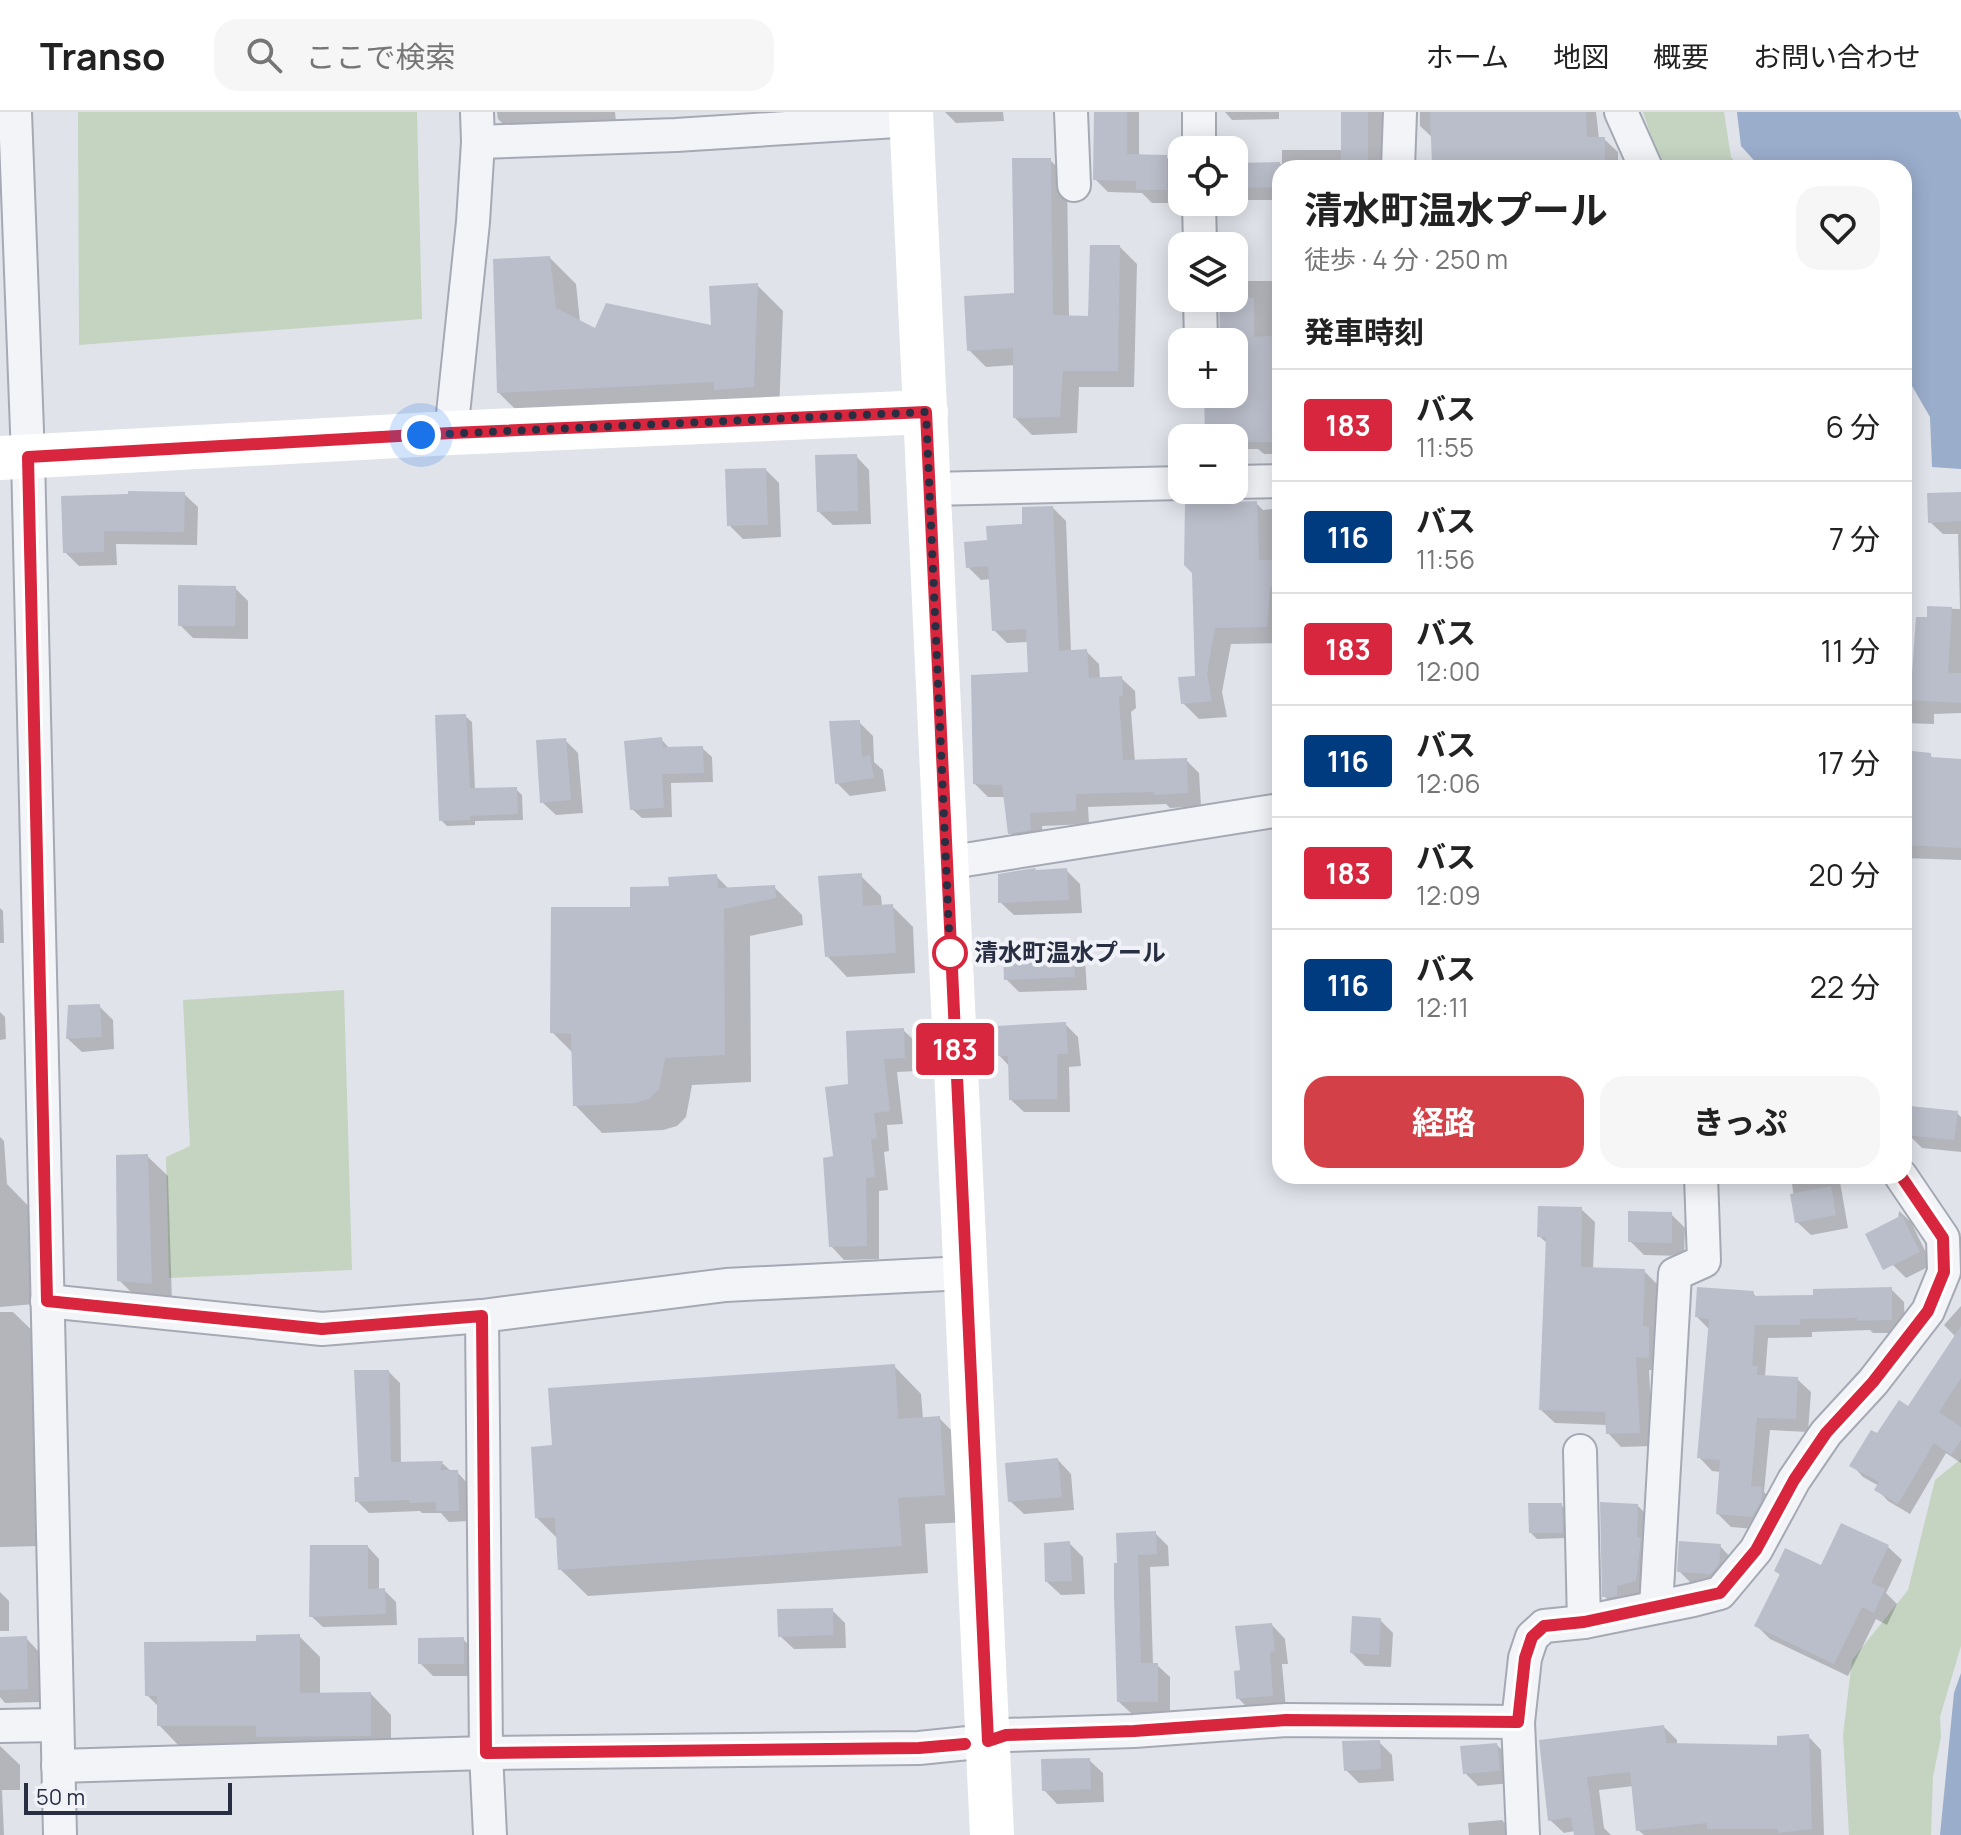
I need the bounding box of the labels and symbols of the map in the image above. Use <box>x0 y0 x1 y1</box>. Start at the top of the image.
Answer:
your location <box>401 415 441 455</box>
place label: 清水町温水プール <box>974 935 1166 968</box>
marker: 清水町温水プール <box>933 936 967 970</box>
line badge: 183 <box>909 1023 1001 1075</box>
scale bar <box>24 1779 232 1815</box>

